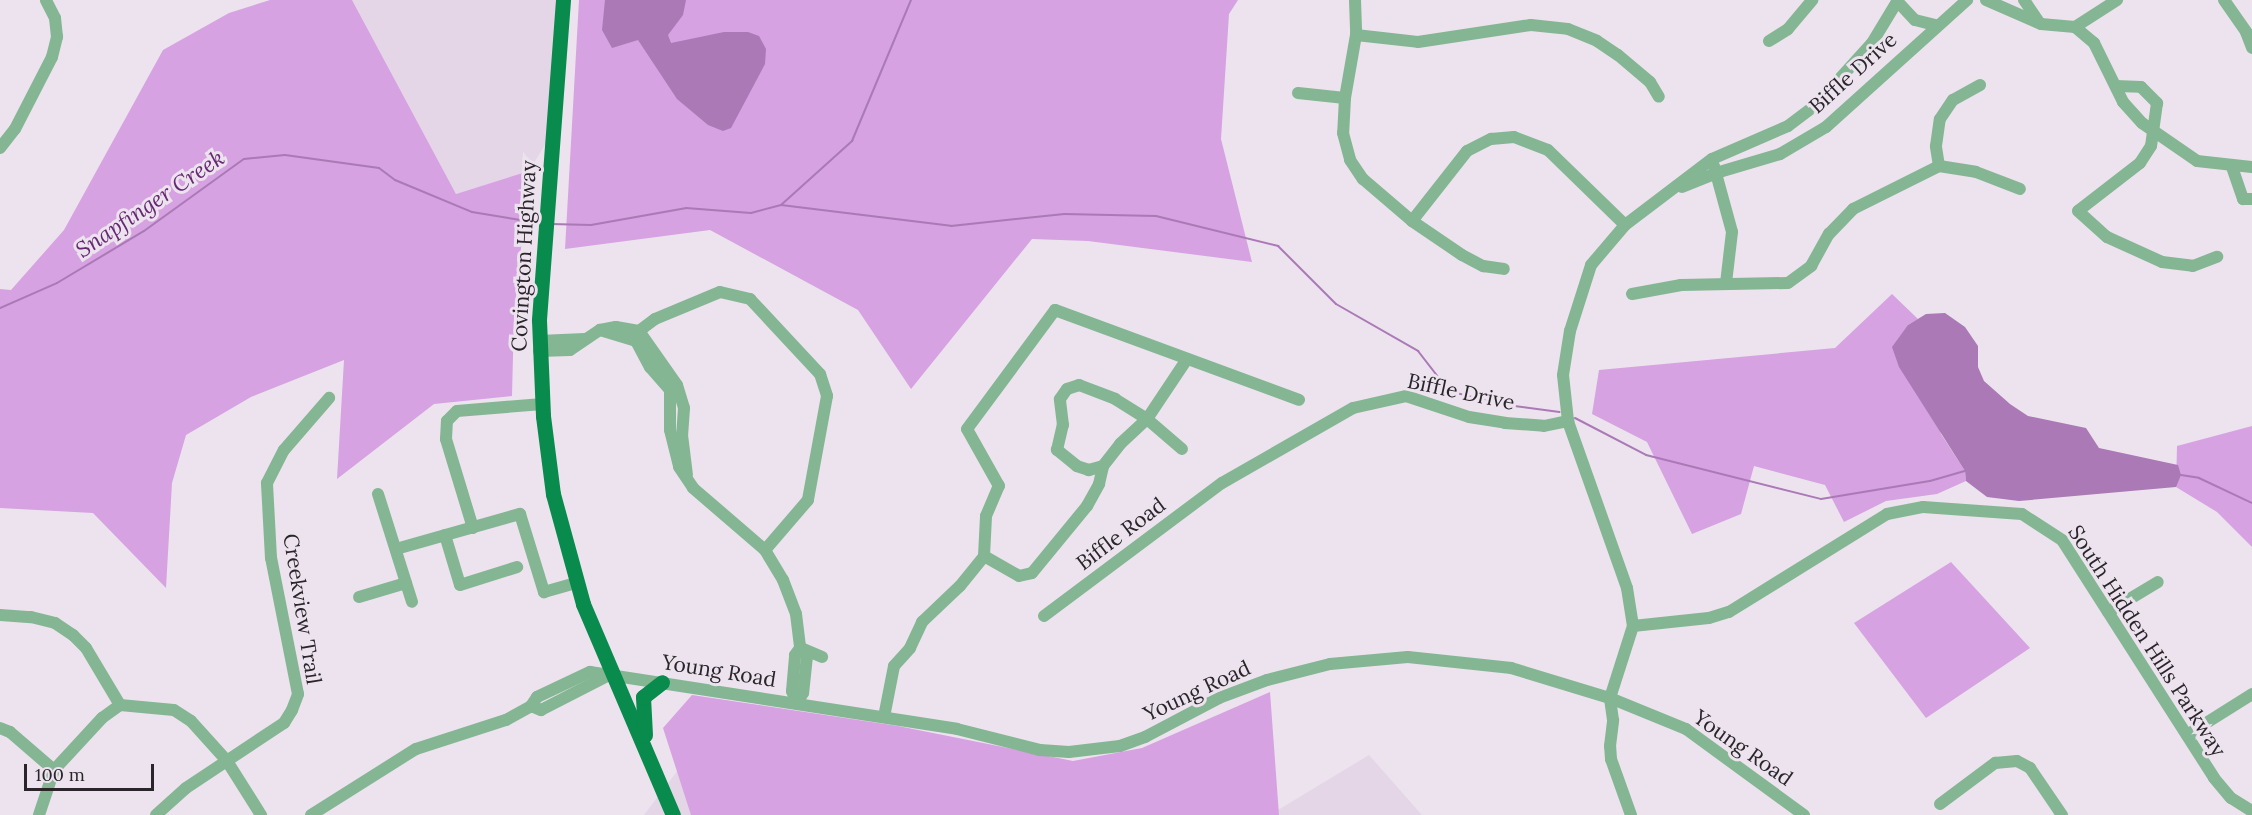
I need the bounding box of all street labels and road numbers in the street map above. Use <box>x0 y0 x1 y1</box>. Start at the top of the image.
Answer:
street label: Biffle Drive <box>1804 27 1902 119</box>
street label: Covington Highway <box>506 160 542 352</box>
street label: Biffle Drive <box>1405 368 1517 416</box>
street label: Biffle Road <box>1071 492 1171 576</box>
street label: South Hidden Hills Parkway <box>2063 521 2231 761</box>
street label: Creekview Trail <box>278 532 326 686</box>
street label: Young Road <box>660 650 778 692</box>
street label: Young Road <box>1139 655 1255 727</box>
street label: Young Road <box>1689 705 1797 791</box>

